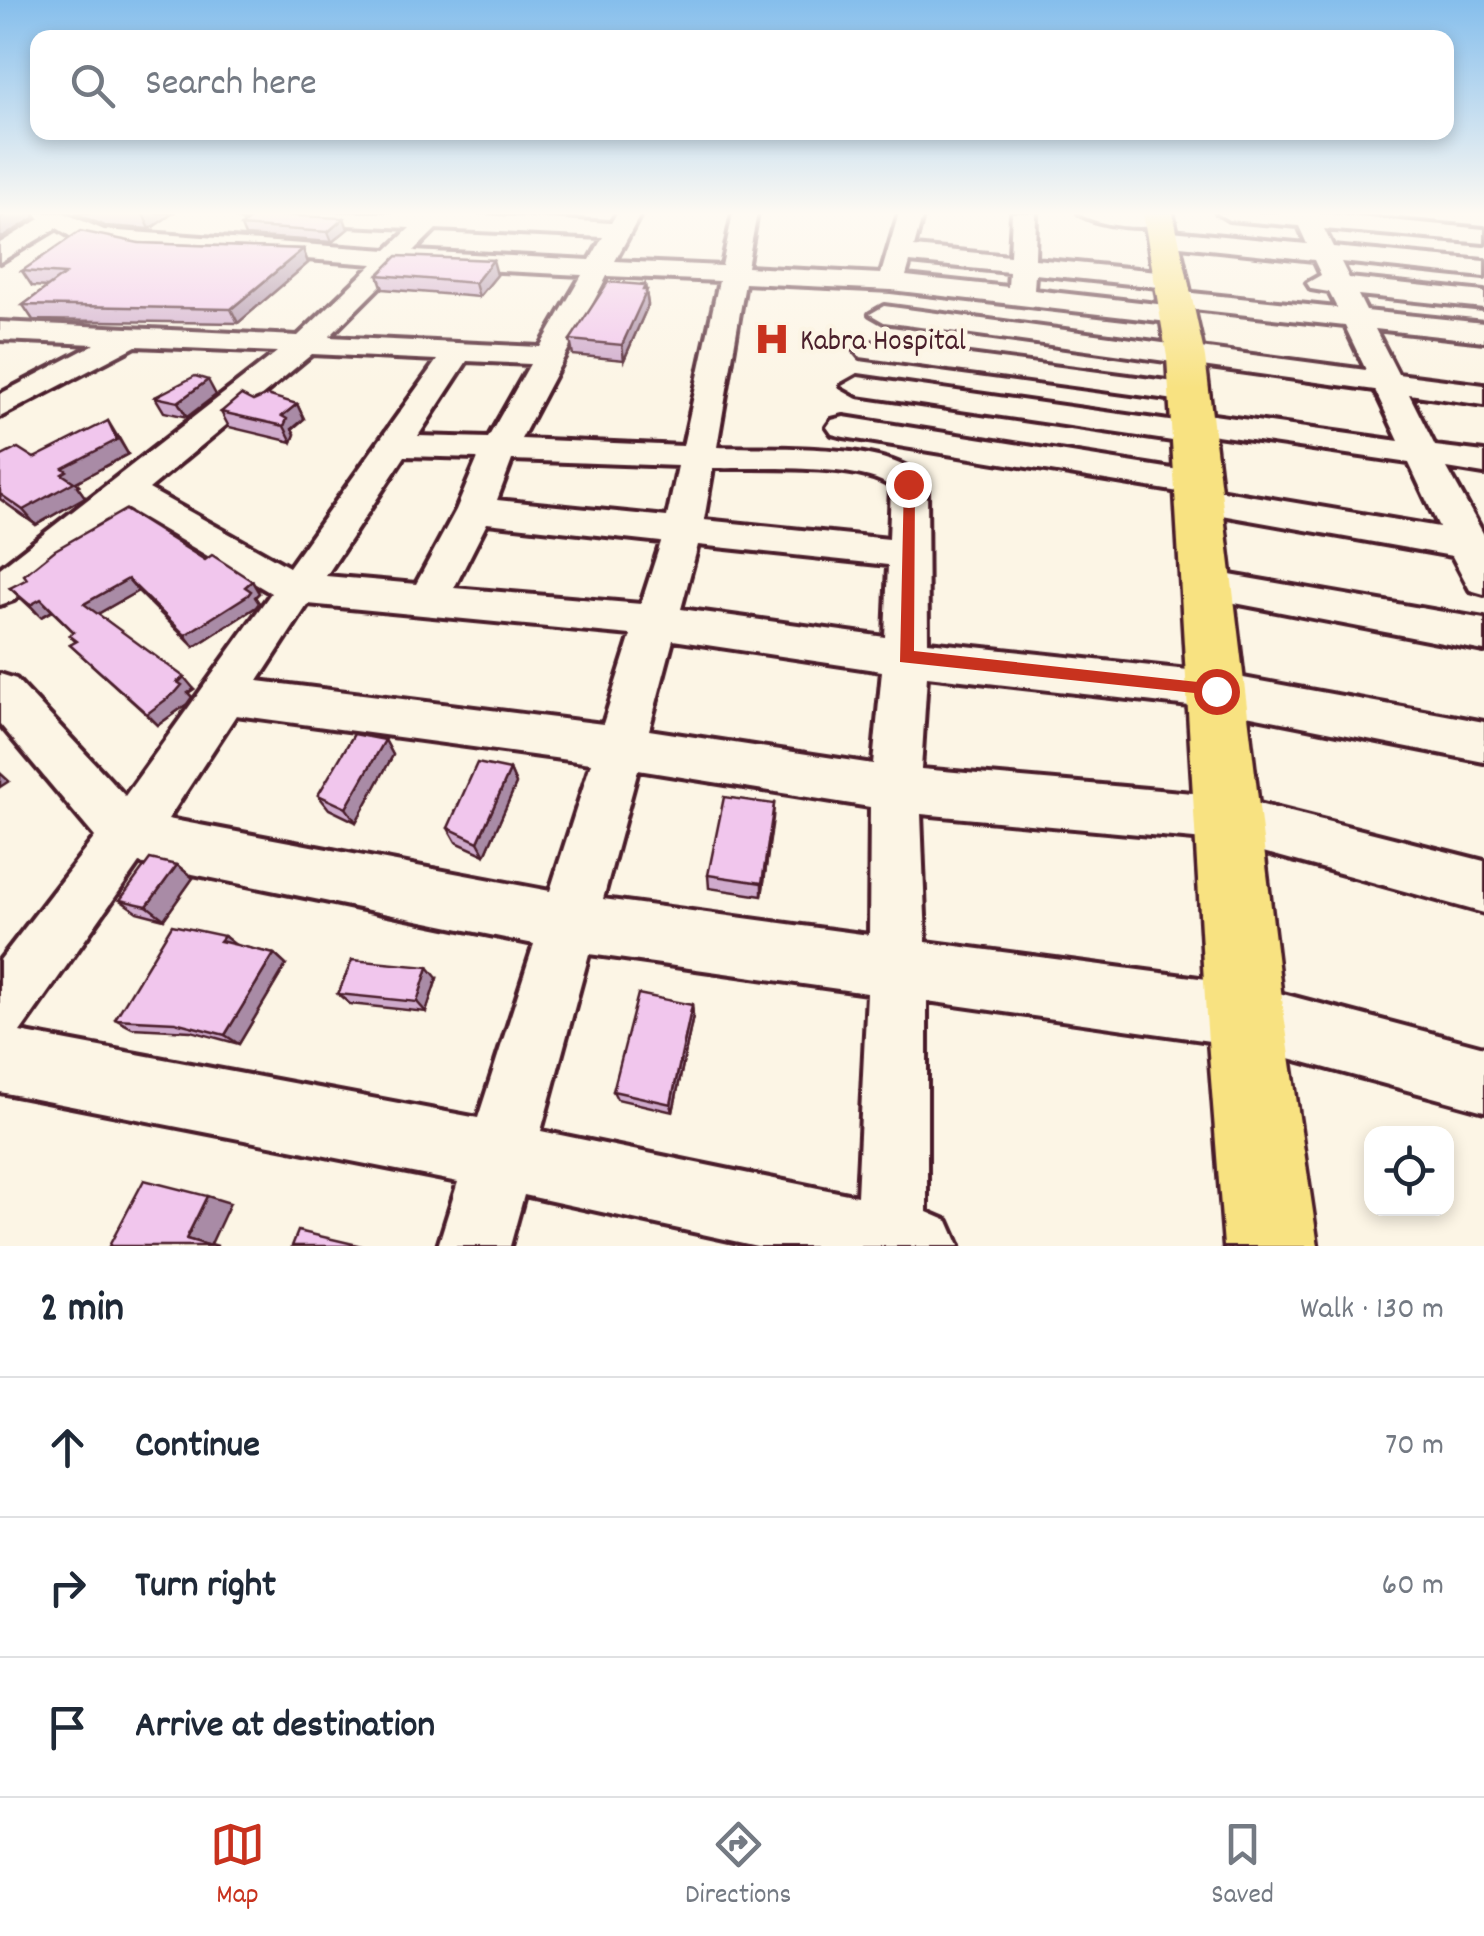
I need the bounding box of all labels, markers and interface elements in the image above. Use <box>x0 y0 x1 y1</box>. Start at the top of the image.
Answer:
search box <box>30 30 1454 140</box>
icon: search <box>65 58 120 113</box>
text: Search here <box>145 58 317 113</box>
hospital icon: Kabra Hospital <box>753 320 791 358</box>
place label: Kabra Hospital <box>800 322 966 365</box>
route end <box>886 462 932 508</box>
route start <box>1194 669 1240 715</box>
map controls <box>1364 1126 1454 1216</box>
button: locate <box>1364 1126 1454 1216</box>
text: 2 min <box>40 1281 124 1341</box>
text: Walk · 130 m <box>1300 1288 1444 1334</box>
icon: ahead <box>40 1420 95 1475</box>
text: Continue <box>135 1420 260 1475</box>
text: 70 m <box>1385 1424 1444 1470</box>
icon: right <box>40 1560 95 1615</box>
text: Turn right <box>135 1560 276 1615</box>
text: 60 m <box>1382 1564 1444 1610</box>
icon: arrive <box>40 1700 95 1755</box>
text: Arrive at destination <box>135 1700 435 1755</box>
tab: Map <box>210 1817 265 1917</box>
tab: Directions <box>685 1817 791 1917</box>
tab: Saved <box>1211 1817 1274 1917</box>

